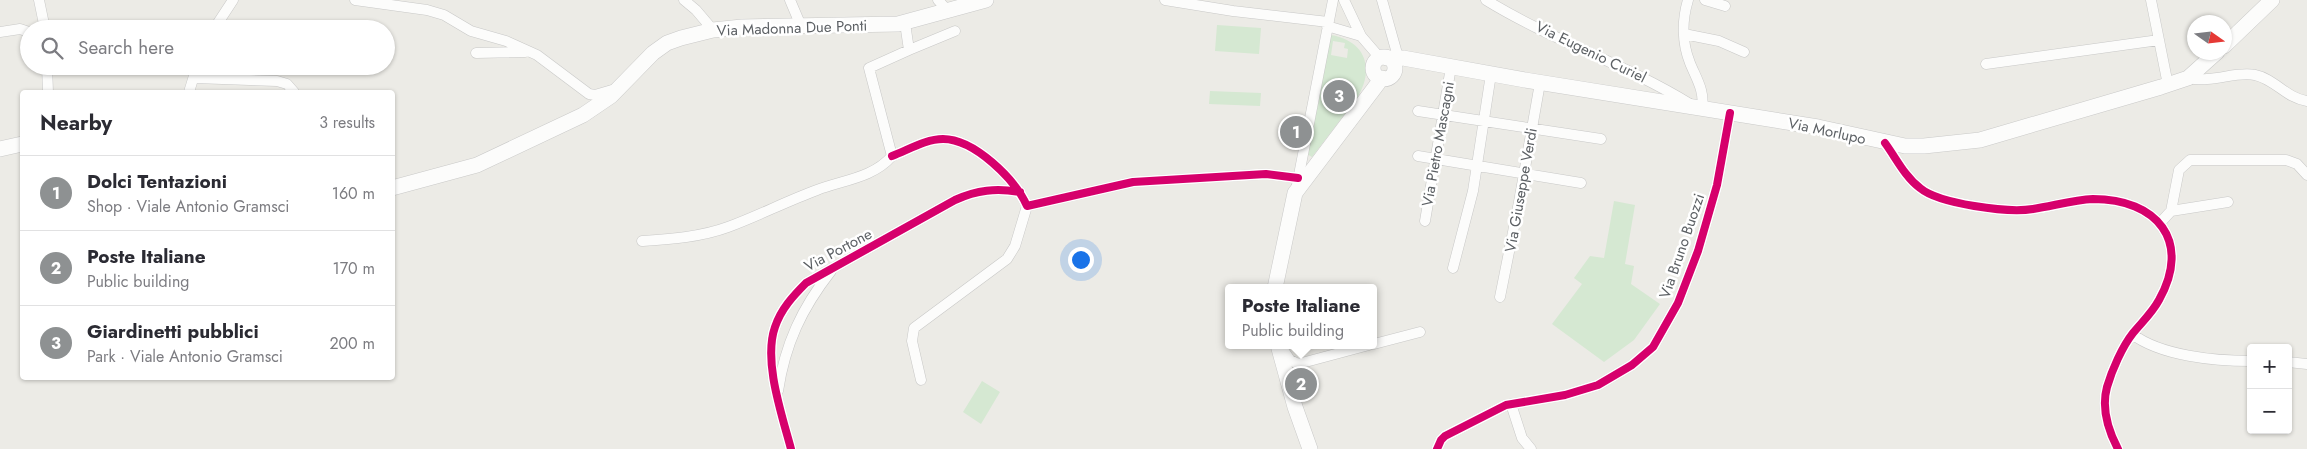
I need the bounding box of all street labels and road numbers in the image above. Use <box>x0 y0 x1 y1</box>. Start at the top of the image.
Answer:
street label: Via Madonna Due Ponti <box>716 14 868 42</box>
street label: Via Eugenio Curiel <box>1532 16 1650 88</box>
street label: Via Pietro Mascagni <box>1416 80 1460 208</box>
street label: Via Morlupo <box>1786 112 1868 150</box>
street label: Via Giuseppe Verdi <box>1499 126 1543 254</box>
street label: Via Bruno Buozzi <box>1654 190 1710 302</box>
street label: Via Portone <box>800 223 876 277</box>

